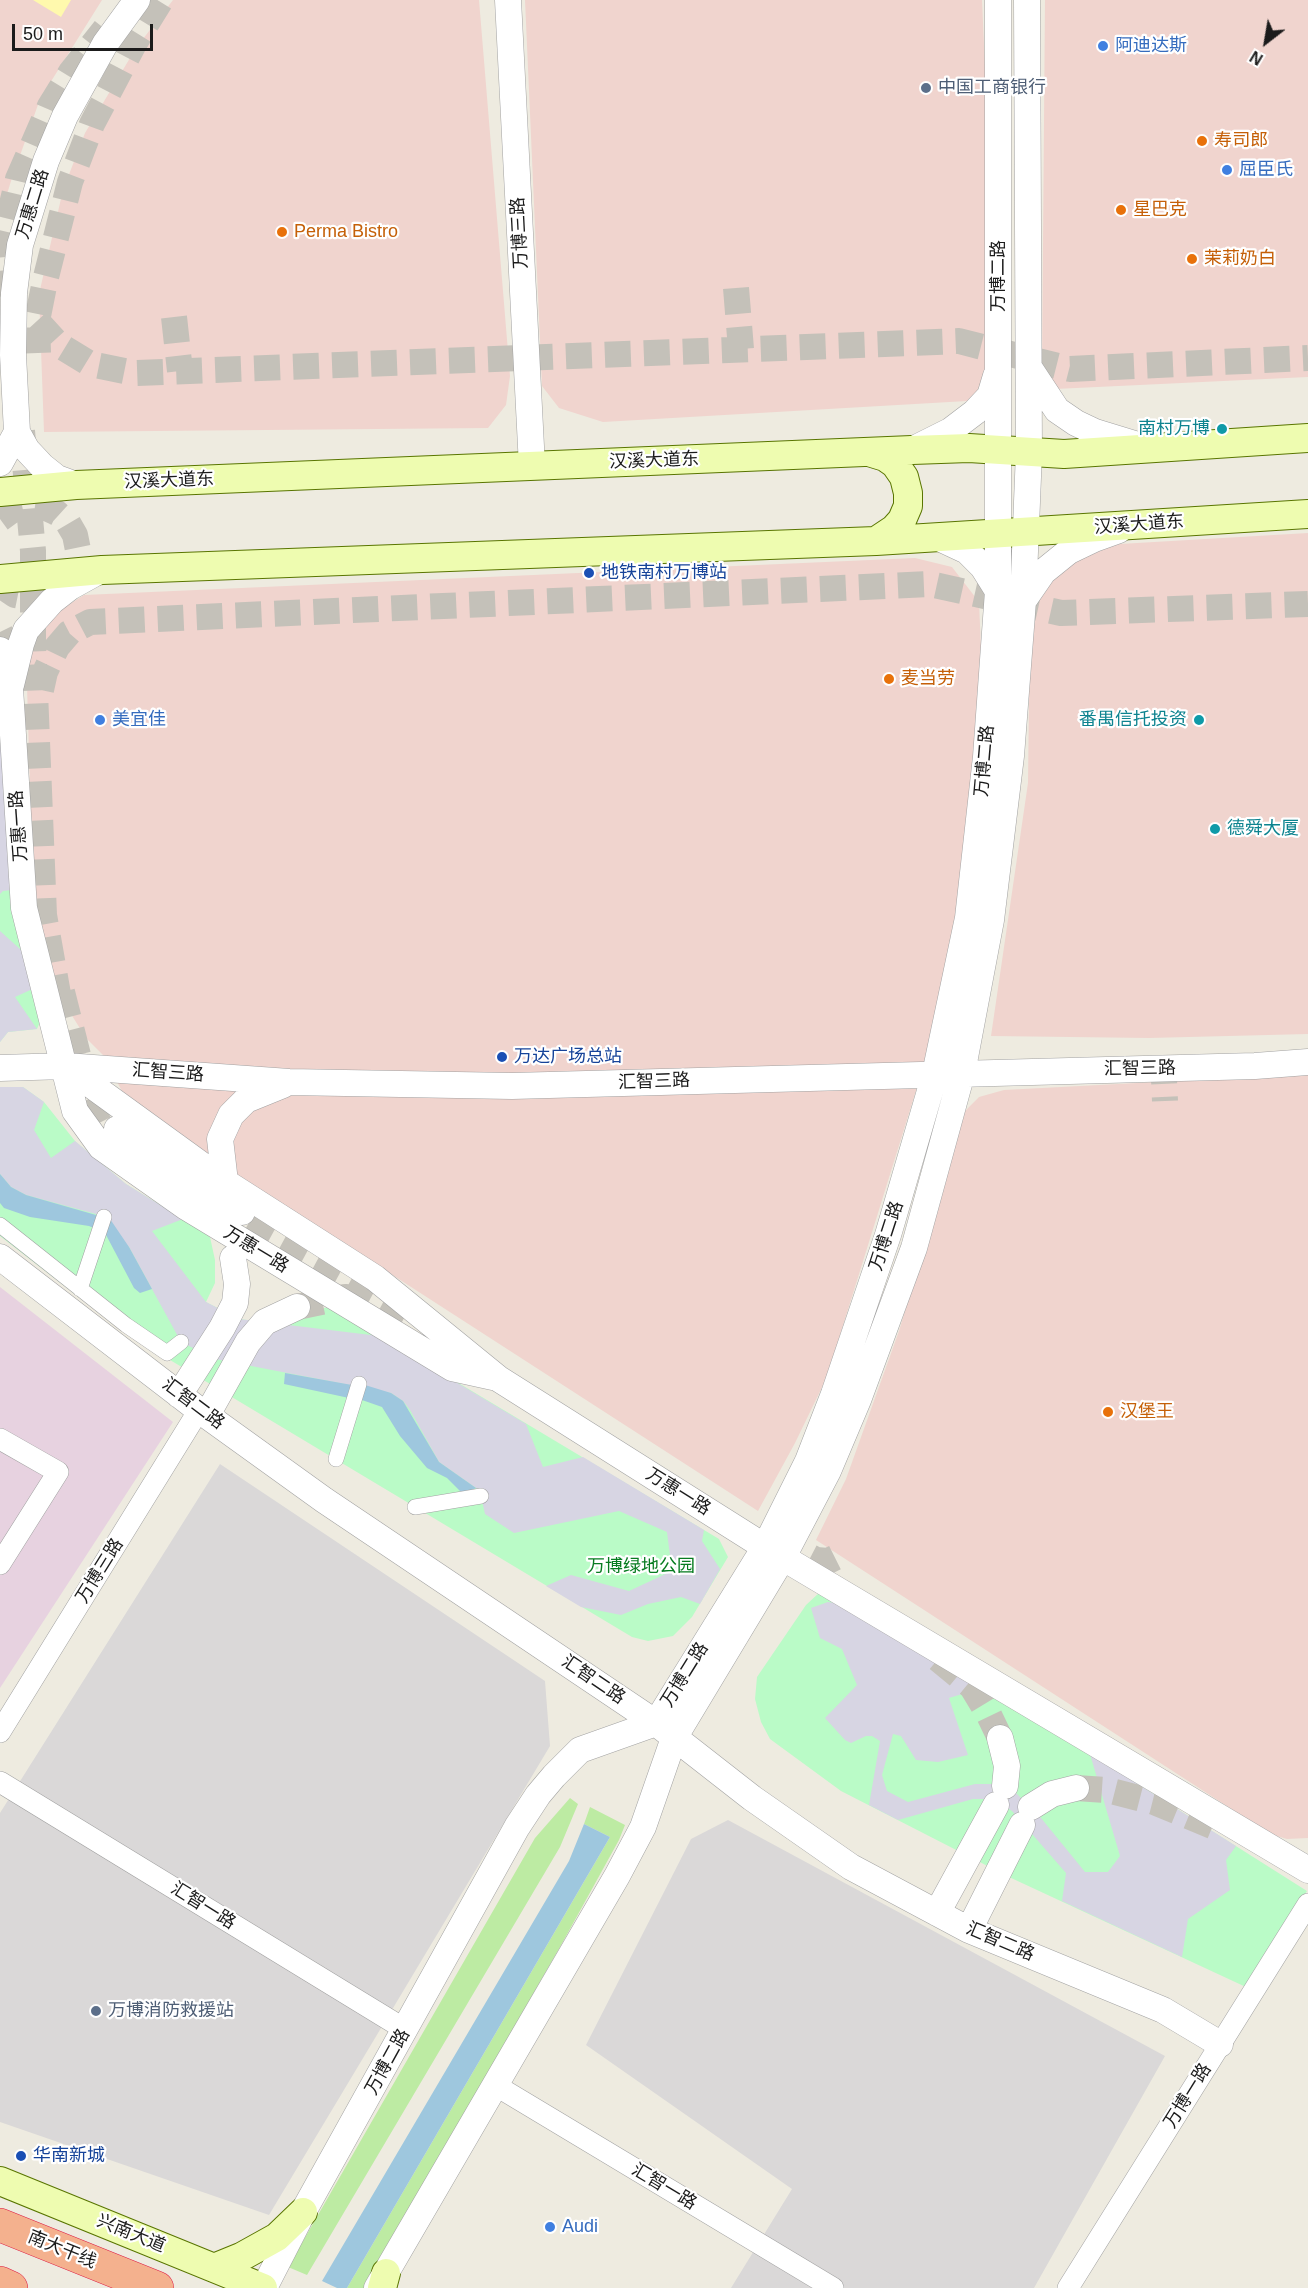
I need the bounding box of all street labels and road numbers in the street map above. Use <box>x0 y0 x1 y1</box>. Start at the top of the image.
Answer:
street label: 万惠二路 <box>12 166 54 242</box>
street label: 万博三路 <box>507 196 533 270</box>
street label: 万博二路 <box>988 240 1010 312</box>
street label: 汉溪大道东 <box>609 449 699 473</box>
street label: 汉溪大道东 <box>124 469 214 493</box>
street label: 汉溪大道东 <box>1093 511 1185 539</box>
street label: 万博二路 <box>971 724 999 798</box>
street label: 万惠一路 <box>6 789 32 863</box>
street label: 汇智三路 <box>1104 1058 1176 1080</box>
street label: 汇智三路 <box>131 1060 205 1086</box>
street label: 汇智三路 <box>618 1070 690 1094</box>
street label: 万博二路 <box>866 1198 908 1274</box>
street label: 万惠一路 <box>220 1222 292 1278</box>
street label: 汇智二路 <box>158 1374 228 1434</box>
street label: 万惠一路 <box>642 1464 714 1520</box>
street label: 万博三路 <box>72 1535 128 1607</box>
street label: 万博二路 <box>657 1639 713 1711</box>
street label: 汇智二路 <box>557 1651 629 1709</box>
street label: 汇智一路 <box>167 1878 239 1934</box>
street label: 汇智二路 <box>963 1918 1037 1966</box>
street label: 万博二路 <box>361 2025 415 2099</box>
street label: 万博一路 <box>1160 2060 1216 2132</box>
street label: 汇智一路 <box>628 2159 700 2215</box>
street label: 兴南大道 <box>94 2211 168 2257</box>
street label: 南大干线 <box>25 2227 99 2273</box>

